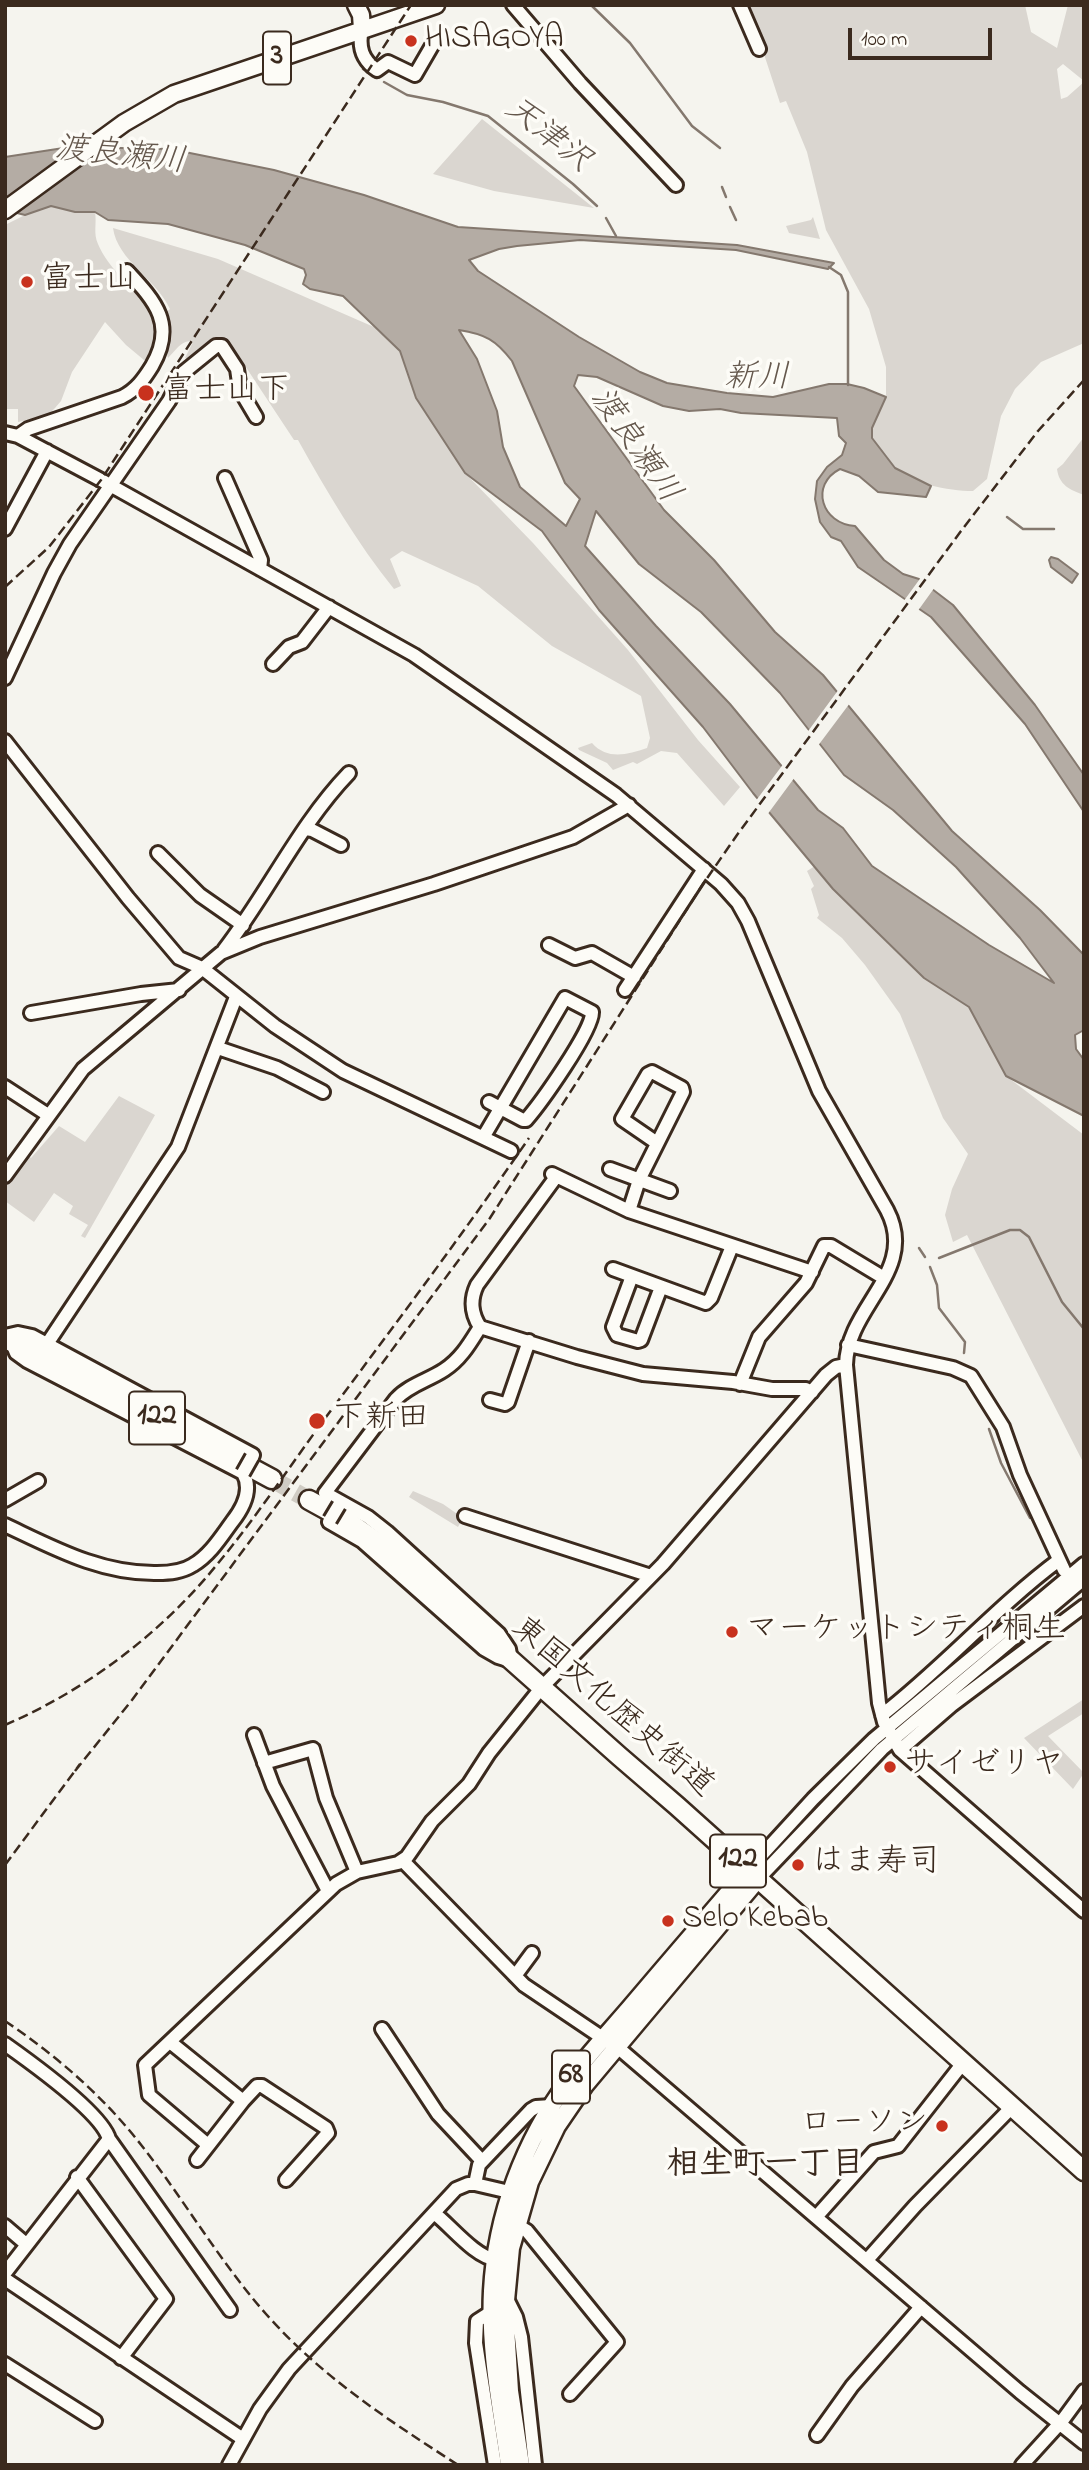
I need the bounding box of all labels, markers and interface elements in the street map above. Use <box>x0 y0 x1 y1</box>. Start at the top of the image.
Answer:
scale bar <box>851 14 995 58</box>
place label: HISAGOYA <box>425 22 564 60</box>
text: 100 m <box>861 25 907 55</box>
road number: 3 <box>263 32 291 85</box>
marker: HISAGOYA <box>403 33 419 49</box>
water label: 天津沢 <box>495 91 597 183</box>
water label: 渡良瀬川 <box>52 131 188 185</box>
place label: 富士山 <box>41 263 137 301</box>
marker: 富士山 <box>19 274 35 290</box>
water label: 新川 <box>724 361 790 401</box>
place label: 富士山下 <box>162 374 290 412</box>
water label: 渡良瀬川 <box>579 382 687 512</box>
marker: 富士山下 <box>136 383 156 403</box>
road number: 122 <box>129 1392 185 1444</box>
place label: 下新田 <box>333 1402 429 1440</box>
marker: 下新田 <box>307 1411 327 1431</box>
street label: 東国文化歴史街道 <box>502 1611 720 1807</box>
place label: マーケットシティ桐生 <box>746 1613 1066 1651</box>
marker: マーケットシティ桐生 <box>724 1624 740 1640</box>
place label: サイゼリヤ <box>904 1748 1064 1786</box>
marker: サイゼリヤ <box>882 1759 898 1775</box>
road number: 122 <box>710 1834 766 1887</box>
place label: はま寿司 <box>812 1846 940 1884</box>
marker: はま寿司 <box>790 1857 806 1873</box>
place label: Selo Kebab <box>682 1902 828 1940</box>
marker: Selo Kebab <box>660 1913 676 1929</box>
road number: 68 <box>552 2050 590 2104</box>
place label: ローソン <box>800 2107 928 2145</box>
marker: ローソン <box>934 2118 950 2134</box>
district label: 相生町一丁目 <box>666 2148 864 2188</box>

